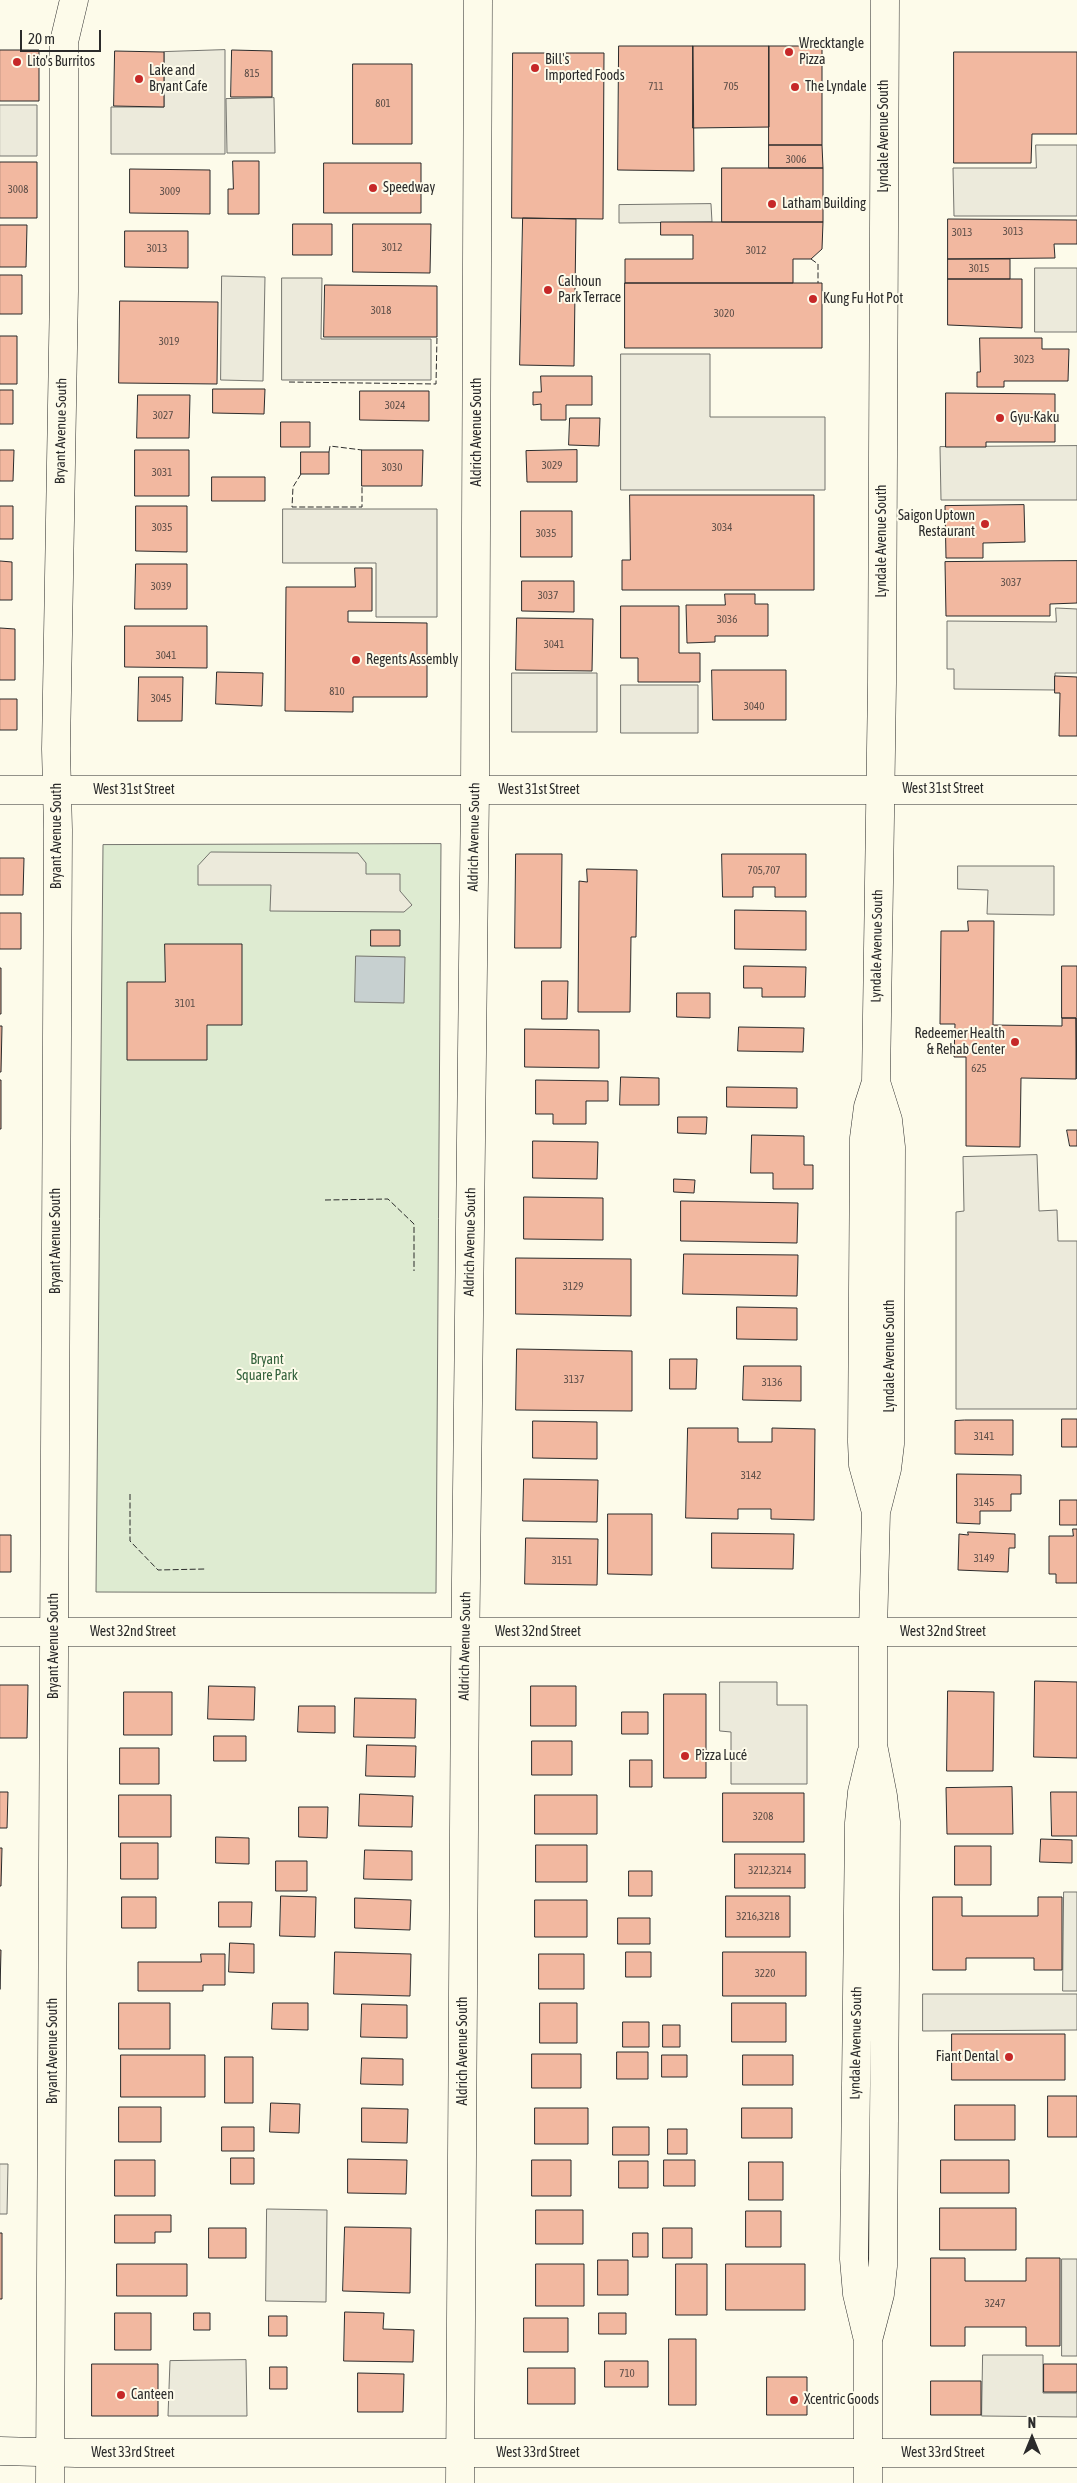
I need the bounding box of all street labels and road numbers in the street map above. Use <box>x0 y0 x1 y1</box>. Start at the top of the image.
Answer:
street label: Lyndale Avenue South <box>876 79 892 193</box>
street label: Aldrich Avenue South <box>469 377 485 487</box>
street label: Bryant Avenue South <box>52 378 70 484</box>
street label: Lyndale Avenue South <box>874 484 890 598</box>
street label: West 31st Street <box>902 781 984 797</box>
street label: West 31st Street <box>93 782 175 798</box>
street label: Aldrich Avenue South <box>465 782 483 892</box>
street label: West 31st Street <box>498 782 580 798</box>
street label: Bryant Avenue South <box>49 783 65 889</box>
street label: Lyndale Avenue South <box>868 889 886 1003</box>
street label: Aldrich Avenue South <box>461 1187 479 1297</box>
street label: Bryant Avenue South <box>48 1188 64 1294</box>
street label: Lyndale Avenue South <box>882 1299 898 1413</box>
street label: Aldrich Avenue South <box>456 1591 474 1701</box>
street label: Bryant Avenue South <box>46 1593 62 1699</box>
street label: West 32nd Street <box>90 1624 176 1640</box>
street label: West 32nd Street <box>495 1624 581 1640</box>
street label: West 32nd Street <box>900 1624 986 1640</box>
street label: Lyndale Avenue South <box>847 1986 865 2100</box>
street label: Aldrich Avenue South <box>455 1996 471 2106</box>
street label: Bryant Avenue South <box>45 1998 61 2104</box>
street label: West 33rd Street <box>91 2445 175 2461</box>
street label: West 33rd Street <box>496 2445 580 2461</box>
street label: West 33rd Street <box>901 2445 985 2461</box>

